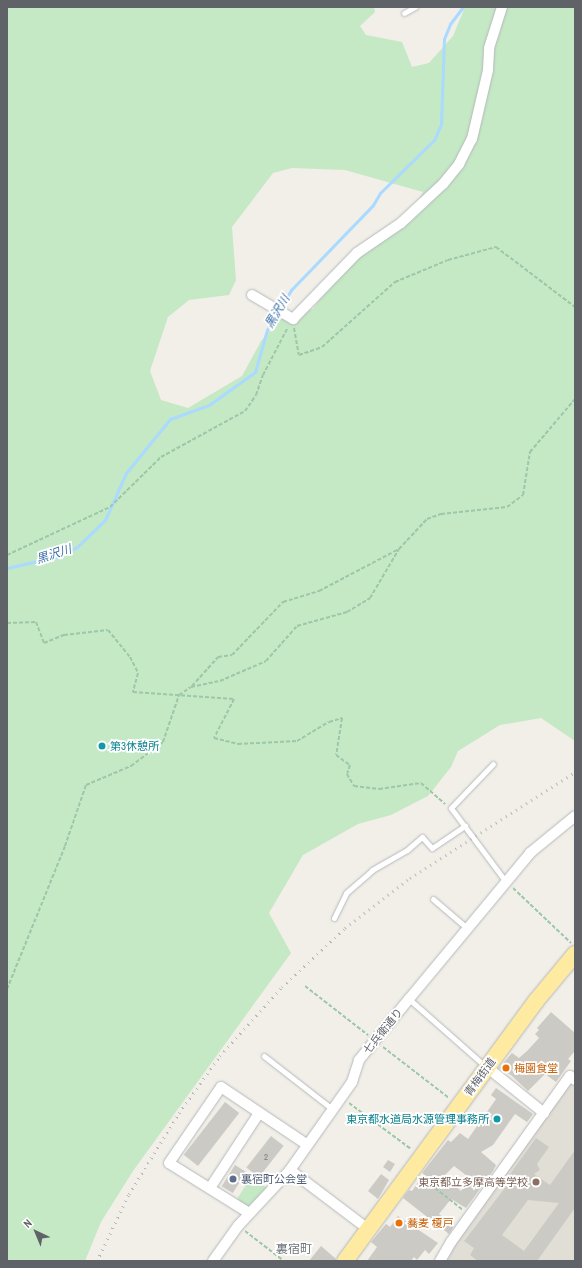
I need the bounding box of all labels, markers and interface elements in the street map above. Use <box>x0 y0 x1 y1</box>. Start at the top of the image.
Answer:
water label: 黒沢川 <box>263 293 293 331</box>
water label: 黒沢川 <box>35 543 73 567</box>
place label: 第3休憩所 <box>110 739 159 753</box>
marker: 第3休憩所 <box>97 741 107 751</box>
street label: 七兵衛通り <box>361 1005 405 1057</box>
street label: 青梅街道 <box>462 1055 498 1099</box>
place label: 梅園食堂 <box>514 1061 558 1075</box>
marker: 梅園食堂 <box>501 1063 511 1073</box>
place label: 東京都水道局水源管理事務所 <box>346 1112 489 1126</box>
marker: 東京都水道局水源管理事務所 <box>492 1114 502 1124</box>
house number: 2 <box>264 1152 268 1162</box>
place label: 裏宿町公会堂 <box>241 1172 307 1186</box>
marker: 裏宿町公会堂 <box>228 1174 238 1184</box>
place label: 東京都立多摩高等学校 <box>418 1175 528 1189</box>
marker: 東京都立多摩高等学校 <box>531 1177 541 1187</box>
north arrow <box>16 1212 56 1252</box>
text: N <box>20 1216 35 1231</box>
place label: 蕎麦 榎戸 <box>407 1216 454 1230</box>
marker: 蕎麦 榎戸 <box>394 1218 404 1228</box>
district label: 裏宿町 <box>276 1243 312 1257</box>

